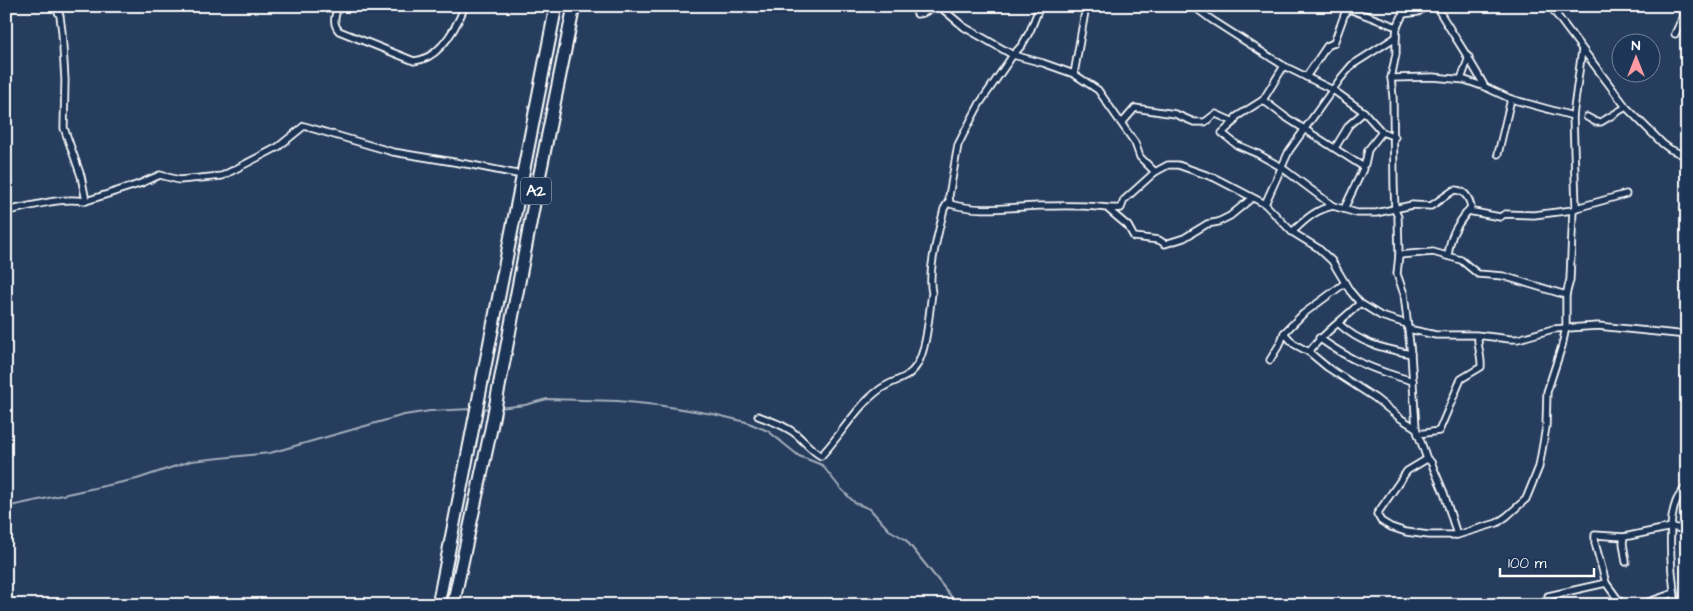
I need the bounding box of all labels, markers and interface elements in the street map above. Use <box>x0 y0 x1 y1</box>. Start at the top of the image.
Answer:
north arrow <box>1610 32 1660 82</box>
text: N <box>1632 36 1641 56</box>
road number: A2 <box>521 178 551 205</box>
scale bar <box>1500 546 1594 578</box>
text: 100 m <box>1508 553 1547 574</box>

